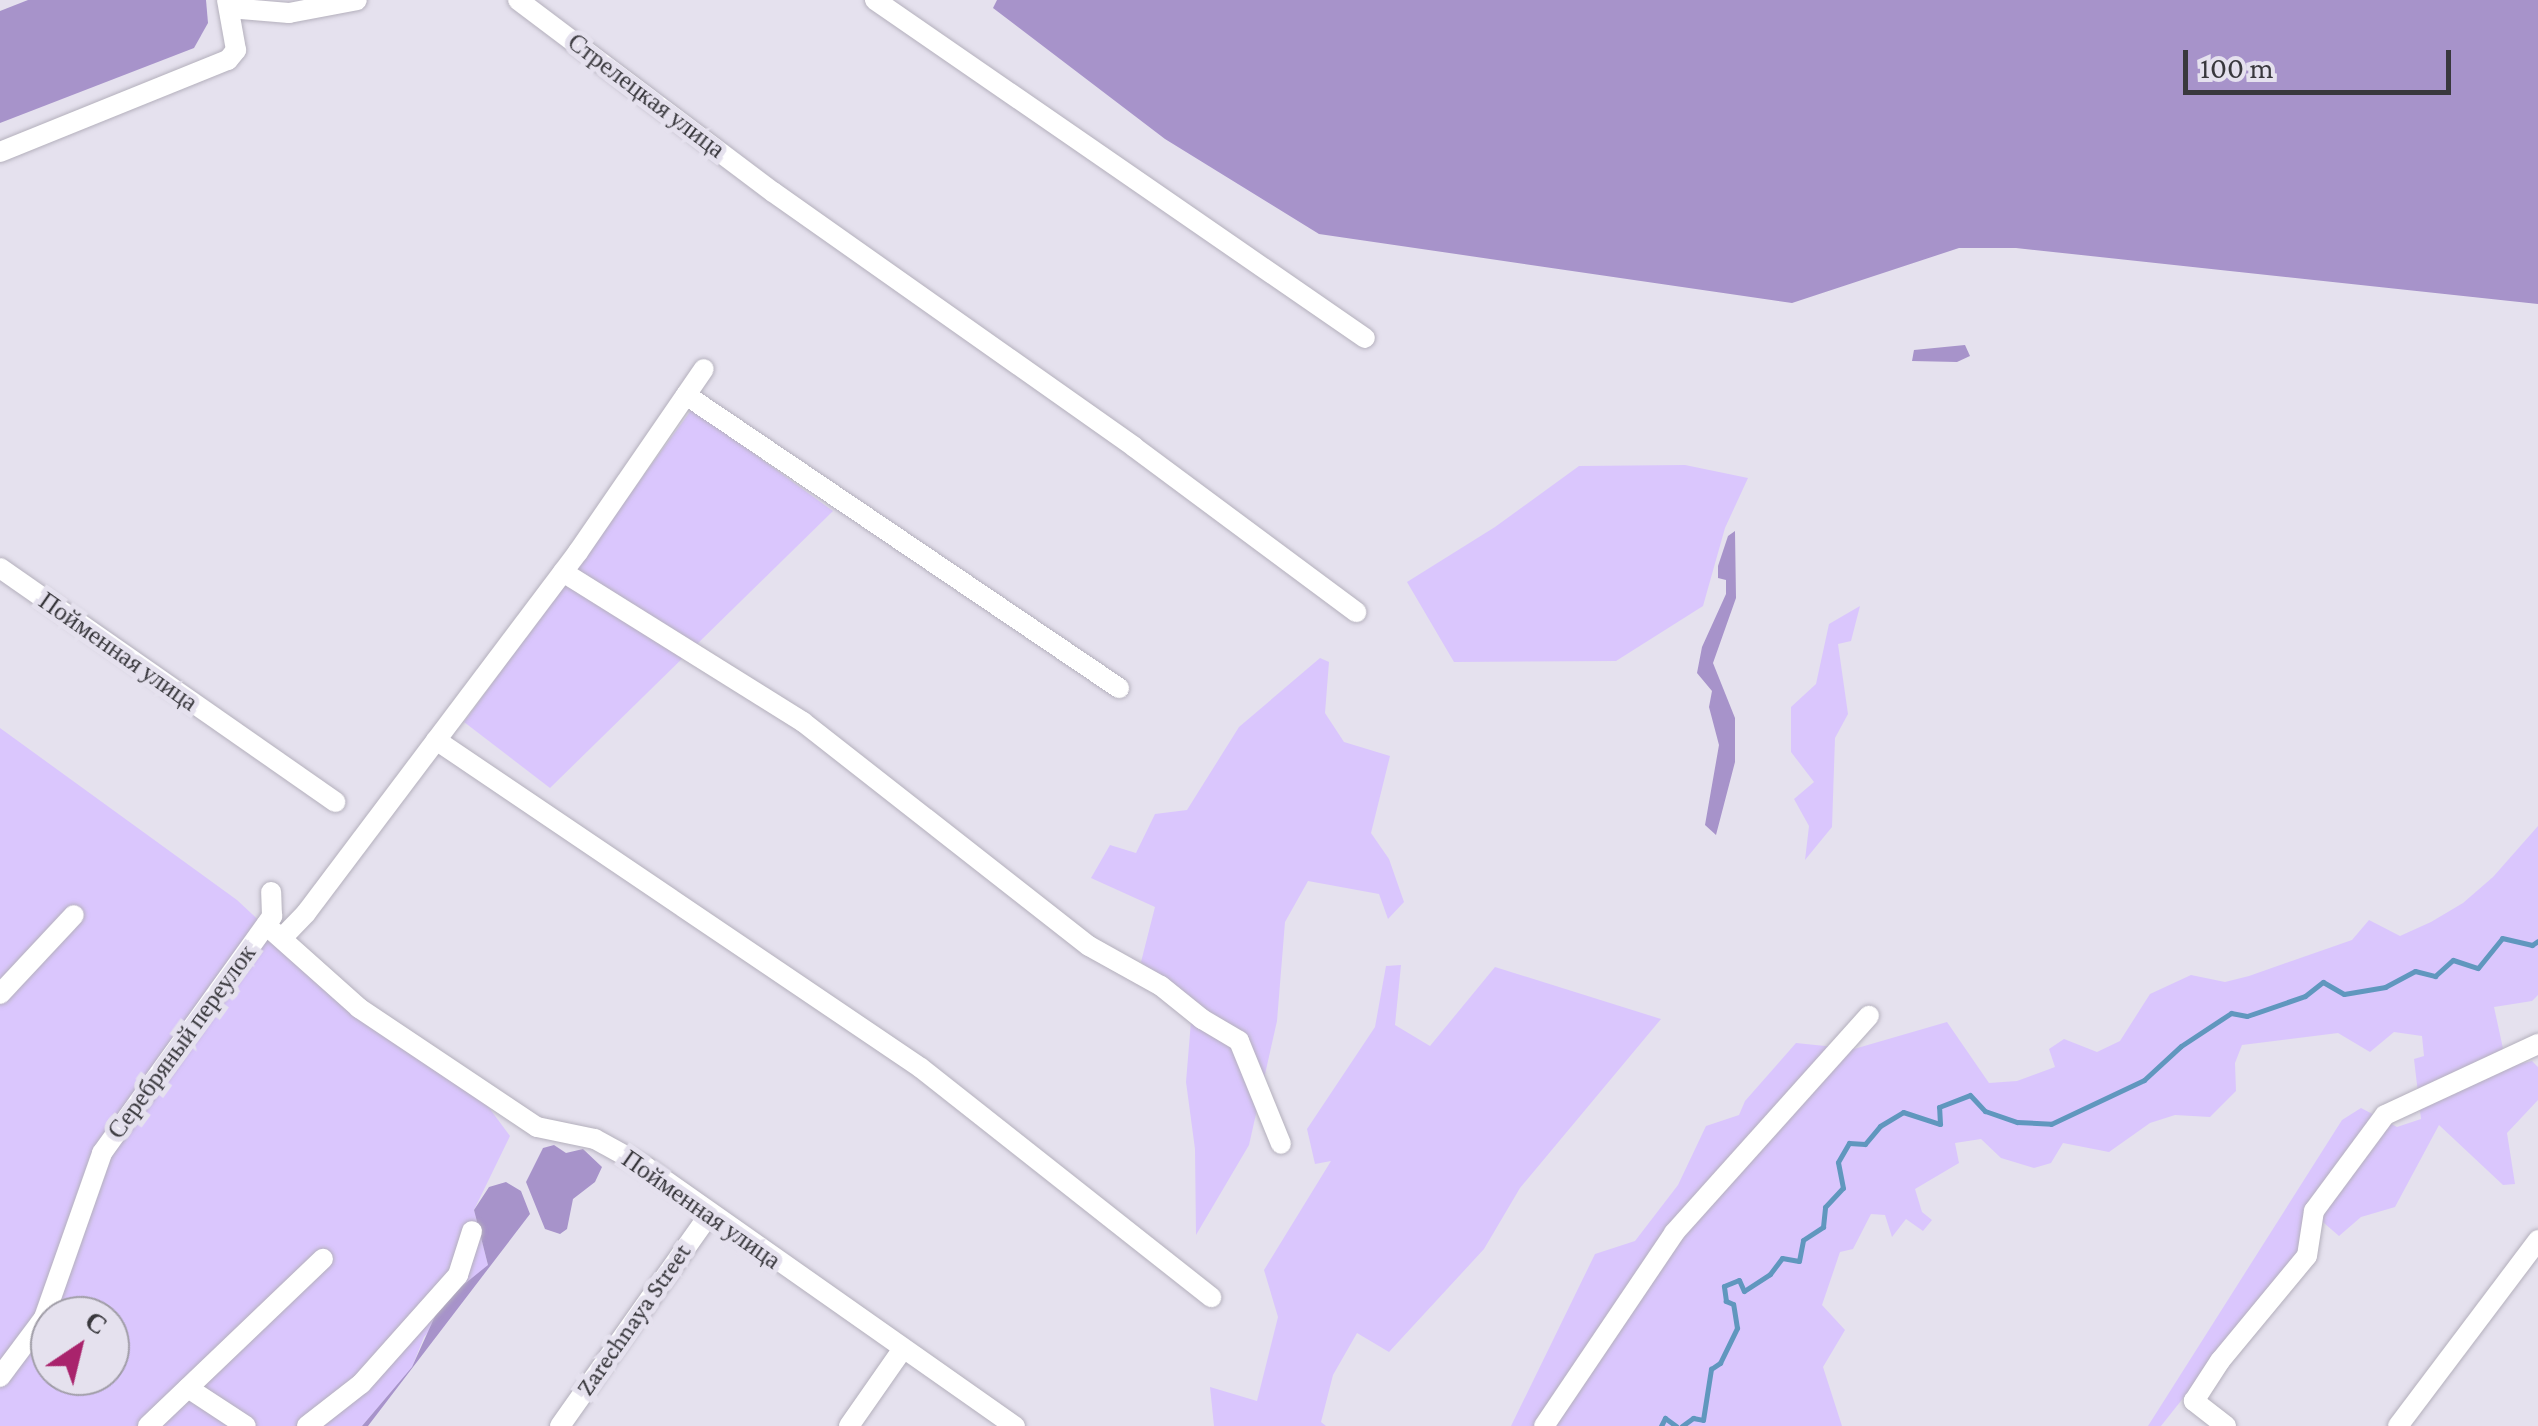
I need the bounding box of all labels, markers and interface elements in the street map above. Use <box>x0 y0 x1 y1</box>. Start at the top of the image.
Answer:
street label: Стрелецкая улица <box>562 27 730 165</box>
scale bar <box>2188 30 2456 92</box>
text: 100 m <box>2200 51 2274 84</box>
street label: Пойменная улица <box>33 586 203 718</box>
street label: Серебряный переулок <box>102 939 262 1145</box>
street label: Пойменная улица <box>616 1144 786 1276</box>
street label: Zarechnaya Street <box>570 1238 698 1402</box>
north arrow <box>30 1296 130 1396</box>
text: С <box>79 1304 114 1341</box>

